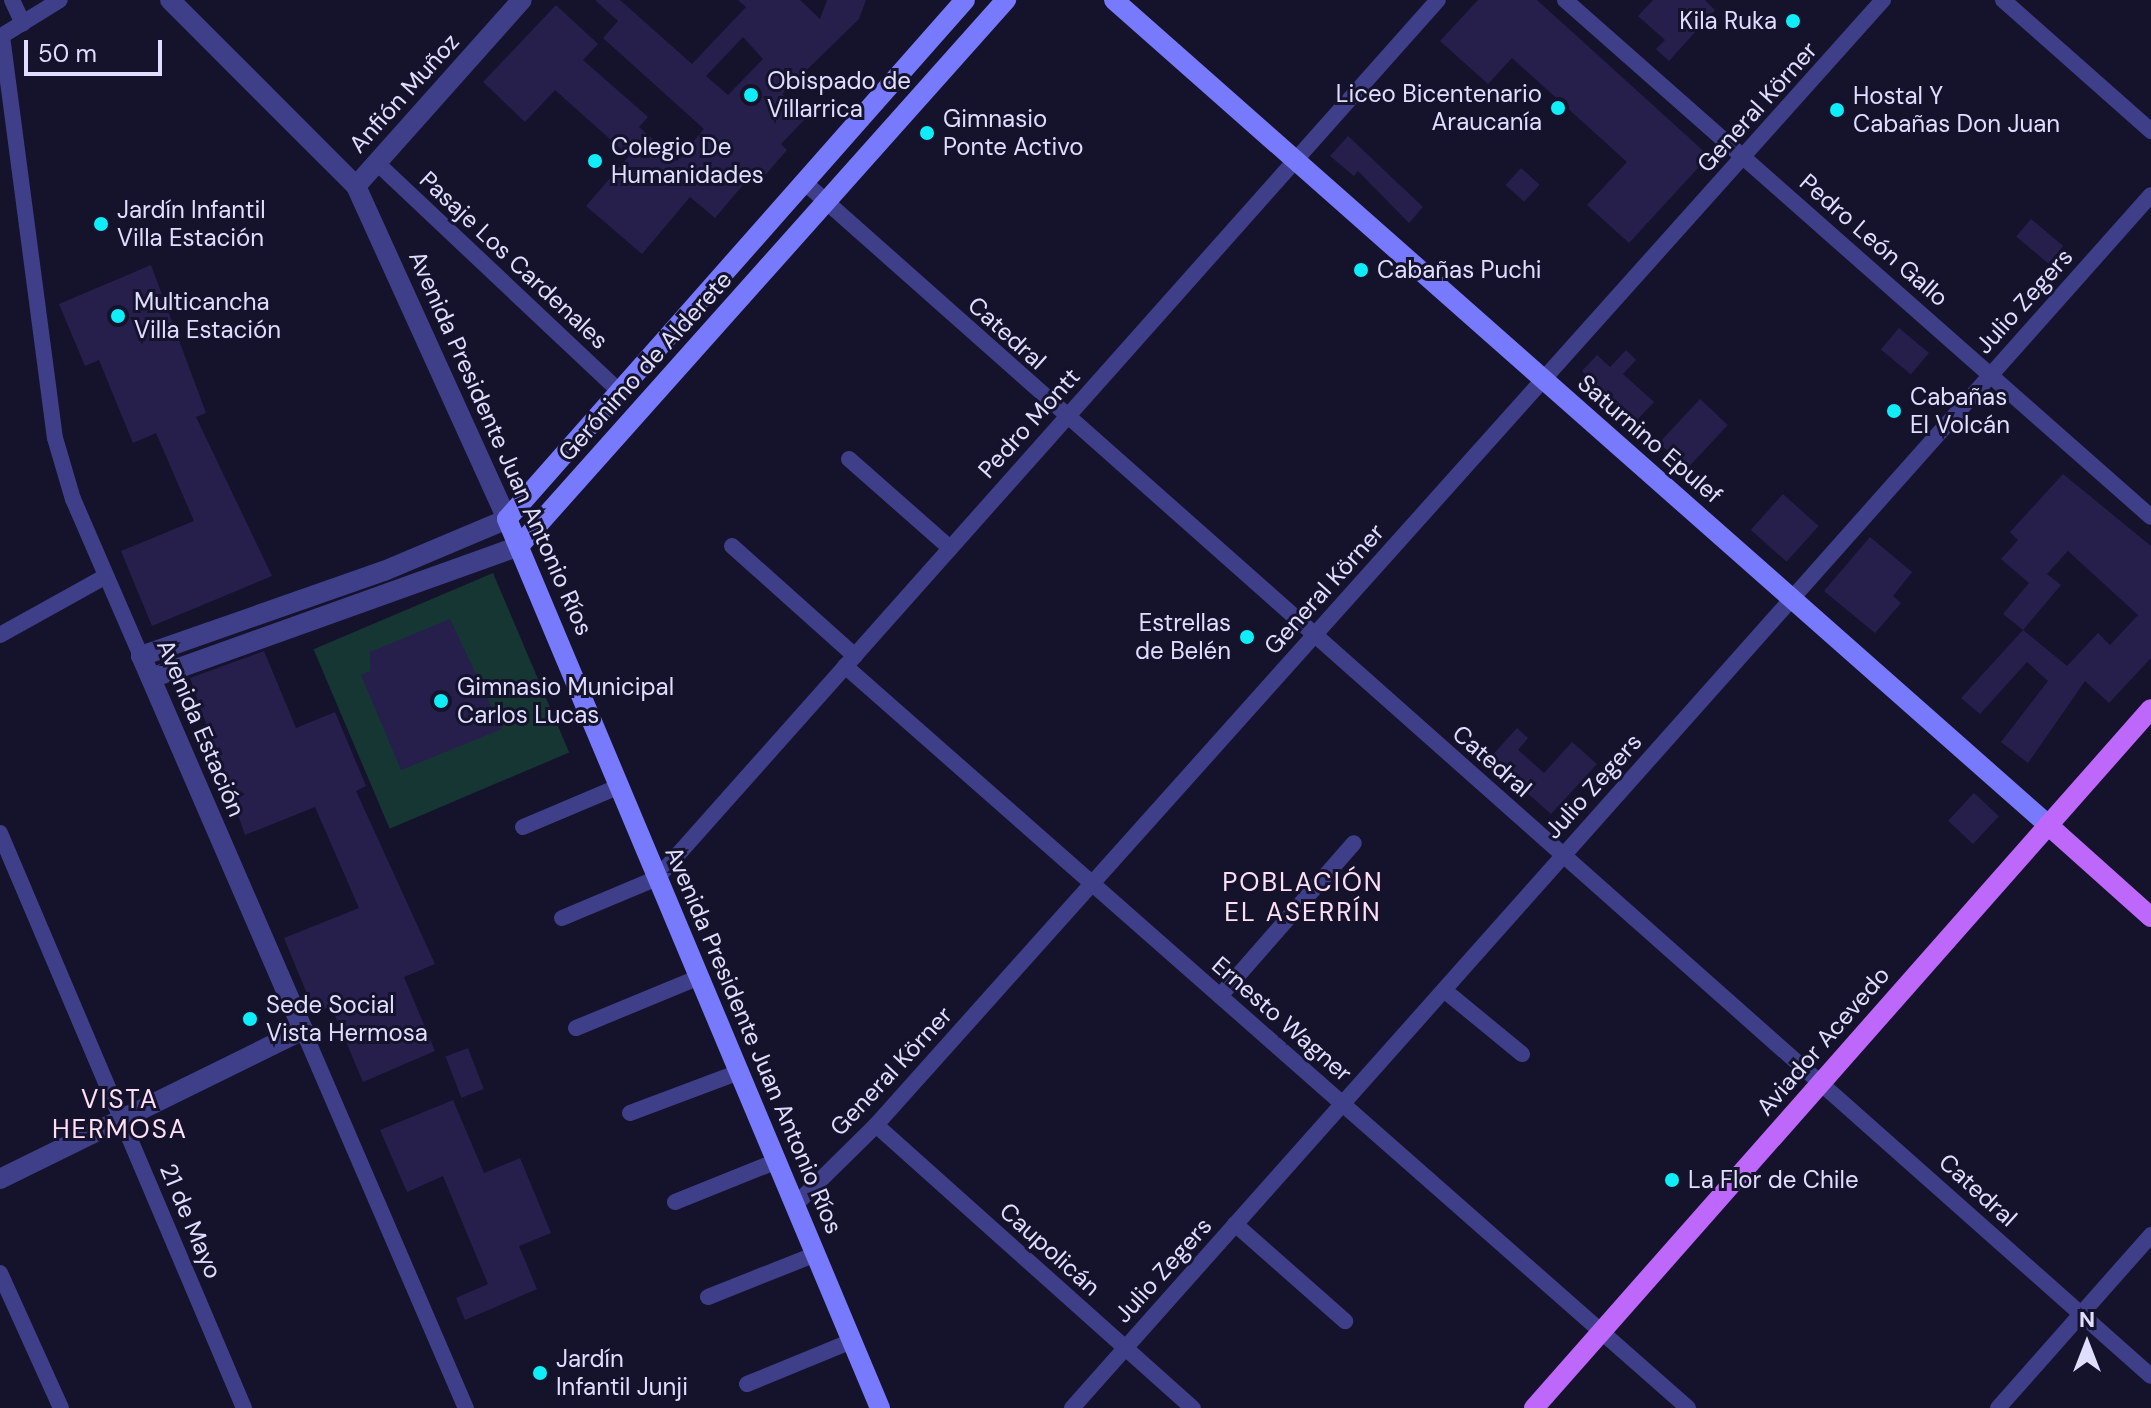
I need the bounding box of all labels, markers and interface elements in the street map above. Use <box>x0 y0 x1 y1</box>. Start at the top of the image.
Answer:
place label: Kila Ruka <box>1679 7 1777 35</box>
marker: Kila Ruka <box>1784 12 1802 30</box>
scale bar <box>28 24 166 74</box>
street label: Anfión Muñoz <box>343 27 465 159</box>
street label: General Körner <box>1691 36 1823 178</box>
text: 50 m <box>38 38 97 69</box>
place label: Obispado de Villarrica <box>767 67 911 123</box>
place label: Liceo Bicentenario Araucanía <box>1336 80 1542 136</box>
place label: Hostal Y Cabañas Don Juan <box>1853 82 2060 138</box>
marker: Obispado de Villarrica <box>742 86 760 104</box>
marker: Liceo Bicentenario Araucanía <box>1549 99 1567 117</box>
marker: Hostal Y Cabañas Don Juan <box>1828 101 1846 119</box>
place label: Gimnasio Ponte Activo <box>943 105 1083 161</box>
marker: Gimnasio Ponte Activo <box>918 124 936 142</box>
place label: Colegio De Humanidades <box>611 133 764 189</box>
marker: Colegio De Humanidades <box>586 152 604 170</box>
street label: Pasaje Los Cardenales <box>414 165 614 355</box>
street label: Pedro León Gallo <box>1794 168 1954 312</box>
place label: Jardín Infantil Villa Estación <box>117 196 265 252</box>
marker: Jardín Infantil Villa Estación <box>92 215 110 233</box>
street label: Julio Zegers <box>1969 242 2079 360</box>
street label: Avenida Presidente Juan Antonio Ríos <box>403 246 599 640</box>
place label: Cabañas Puchi <box>1377 256 1542 284</box>
marker: Cabañas Puchi <box>1352 261 1370 279</box>
street label: Gerónimo de Alderete <box>552 265 738 467</box>
place label: Multicancha Villa Estación <box>134 288 281 344</box>
street label: Catedral <box>962 291 1052 375</box>
marker: Multicancha Villa Estación <box>109 307 127 325</box>
street label: Pedro Montt <box>972 362 1086 484</box>
street label: Saturnino Epulef <box>1572 368 1728 510</box>
place label: Cabañas El Volcán <box>1910 383 2010 439</box>
marker: Cabañas El Volcán <box>1885 402 1903 420</box>
street label: General Körner <box>1258 518 1390 660</box>
place label: Estrellas de Belén <box>1135 609 1231 665</box>
marker: Estrellas de Belén <box>1238 628 1256 646</box>
street label: Avenida Estación <box>151 635 251 821</box>
place label: Gimnasio Municipal Carlos Lucas <box>457 673 674 729</box>
marker: Gimnasio Municipal Carlos Lucas <box>432 692 450 710</box>
street label: Catedral <box>1447 719 1537 803</box>
street label: Julio Zegers <box>1538 727 1648 845</box>
street label: Avenida Presidente Juan Antonio Ríos <box>659 842 849 1238</box>
district label: POBLACIÓN EL ASERRÍN <box>1222 867 1384 928</box>
street label: Ernesto Wagner <box>1206 950 1358 1088</box>
street label: Aviador Acevedo <box>1751 961 1895 1121</box>
place label: Sede Social Vista Hermosa <box>266 991 428 1047</box>
street label: General Körner <box>824 1001 958 1141</box>
marker: Sede Social Vista Hermosa <box>241 1010 259 1028</box>
district label: VISTA HERMOSA <box>52 1084 188 1146</box>
street label: Catedral <box>1933 1148 2023 1232</box>
street label: 21 de Mayo <box>154 1159 228 1283</box>
place label: La Flor de Chile <box>1688 1166 1859 1194</box>
marker: La Flor de Chile <box>1663 1171 1681 1189</box>
street label: Caupolicán <box>994 1196 1106 1302</box>
street label: Julio Zegers <box>1108 1211 1218 1329</box>
north arrow <box>2047 1304 2127 1384</box>
text: N <box>2079 1305 2095 1334</box>
place label: Jardín Infantil Junji <box>556 1345 688 1401</box>
marker: Jardín Infantil Junji <box>531 1364 549 1382</box>

